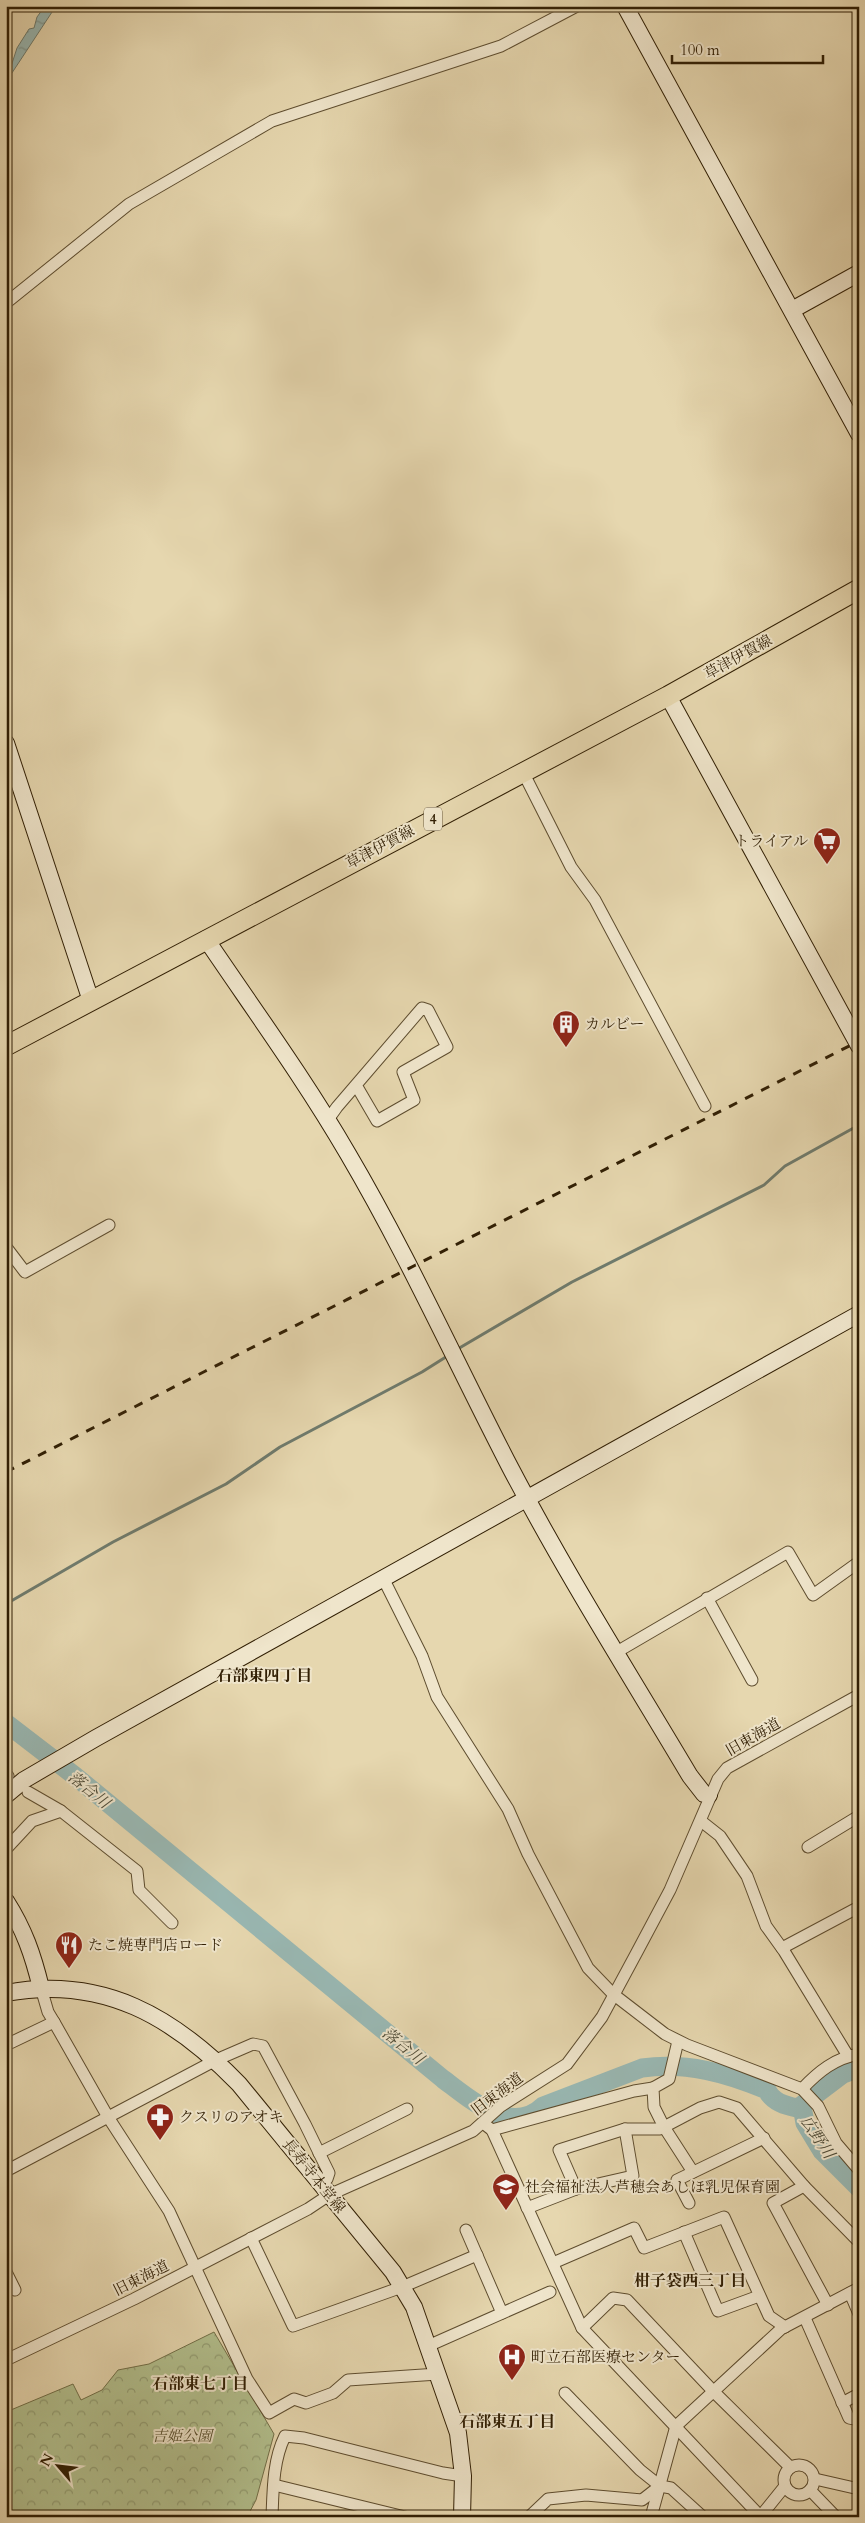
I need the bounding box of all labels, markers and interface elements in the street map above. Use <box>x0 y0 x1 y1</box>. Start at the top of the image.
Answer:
scale bar <box>672 32 824 64</box>
text: 100 m <box>680 40 720 60</box>
street label: 草津伊賀線 <box>700 630 776 684</box>
road number: 4 <box>424 808 442 831</box>
street label: 草津伊賀線 <box>342 821 418 873</box>
supermarket icon: トライアル <box>812 826 842 865</box>
place label: トライアル <box>734 831 808 851</box>
building icon: カルビー <box>551 1009 581 1048</box>
place label: カルビー <box>585 1014 644 1034</box>
district label: 石部東四丁目 <box>216 1665 312 1687</box>
street label: 旧東海道 <box>722 1713 784 1761</box>
water label: 落合川 <box>63 1766 116 1815</box>
restaurant icon: たこ焼専門店ロード <box>54 1930 84 1969</box>
place label: たこ焼専門店ロード <box>88 1935 223 1955</box>
water label: 落合川 <box>377 2022 430 2071</box>
street label: 旧東海道 <box>467 2068 527 2120</box>
pharmacy icon: クスリのアオキ <box>145 2102 175 2141</box>
place label: クスリのアオキ <box>179 2107 284 2127</box>
water label: 広野川 <box>794 2111 841 2165</box>
street label: 長寿寺本堂線 <box>278 2135 350 2217</box>
school or university icon: 社会福祉法人芦穂会あしほ乳児保育園 <box>491 2172 521 2211</box>
place label: 社会福祉法人芦穂会あしほ乳児保育園 <box>525 2177 780 2197</box>
street label: 旧東海道 <box>110 2255 172 2301</box>
district label: 柑子袋西三丁目 <box>634 2270 746 2292</box>
hospital icon: 町立石部医療センター <box>497 2342 527 2381</box>
place label: 町立石部医療センター <box>531 2347 680 2367</box>
district label: 石部東七丁目 <box>152 2373 248 2395</box>
district label: 石部東五丁目 <box>459 2411 555 2433</box>
park label: 吉姫公園 <box>152 2426 215 2446</box>
north arrow <box>32 2440 82 2490</box>
text: N <box>36 2450 58 2470</box>

